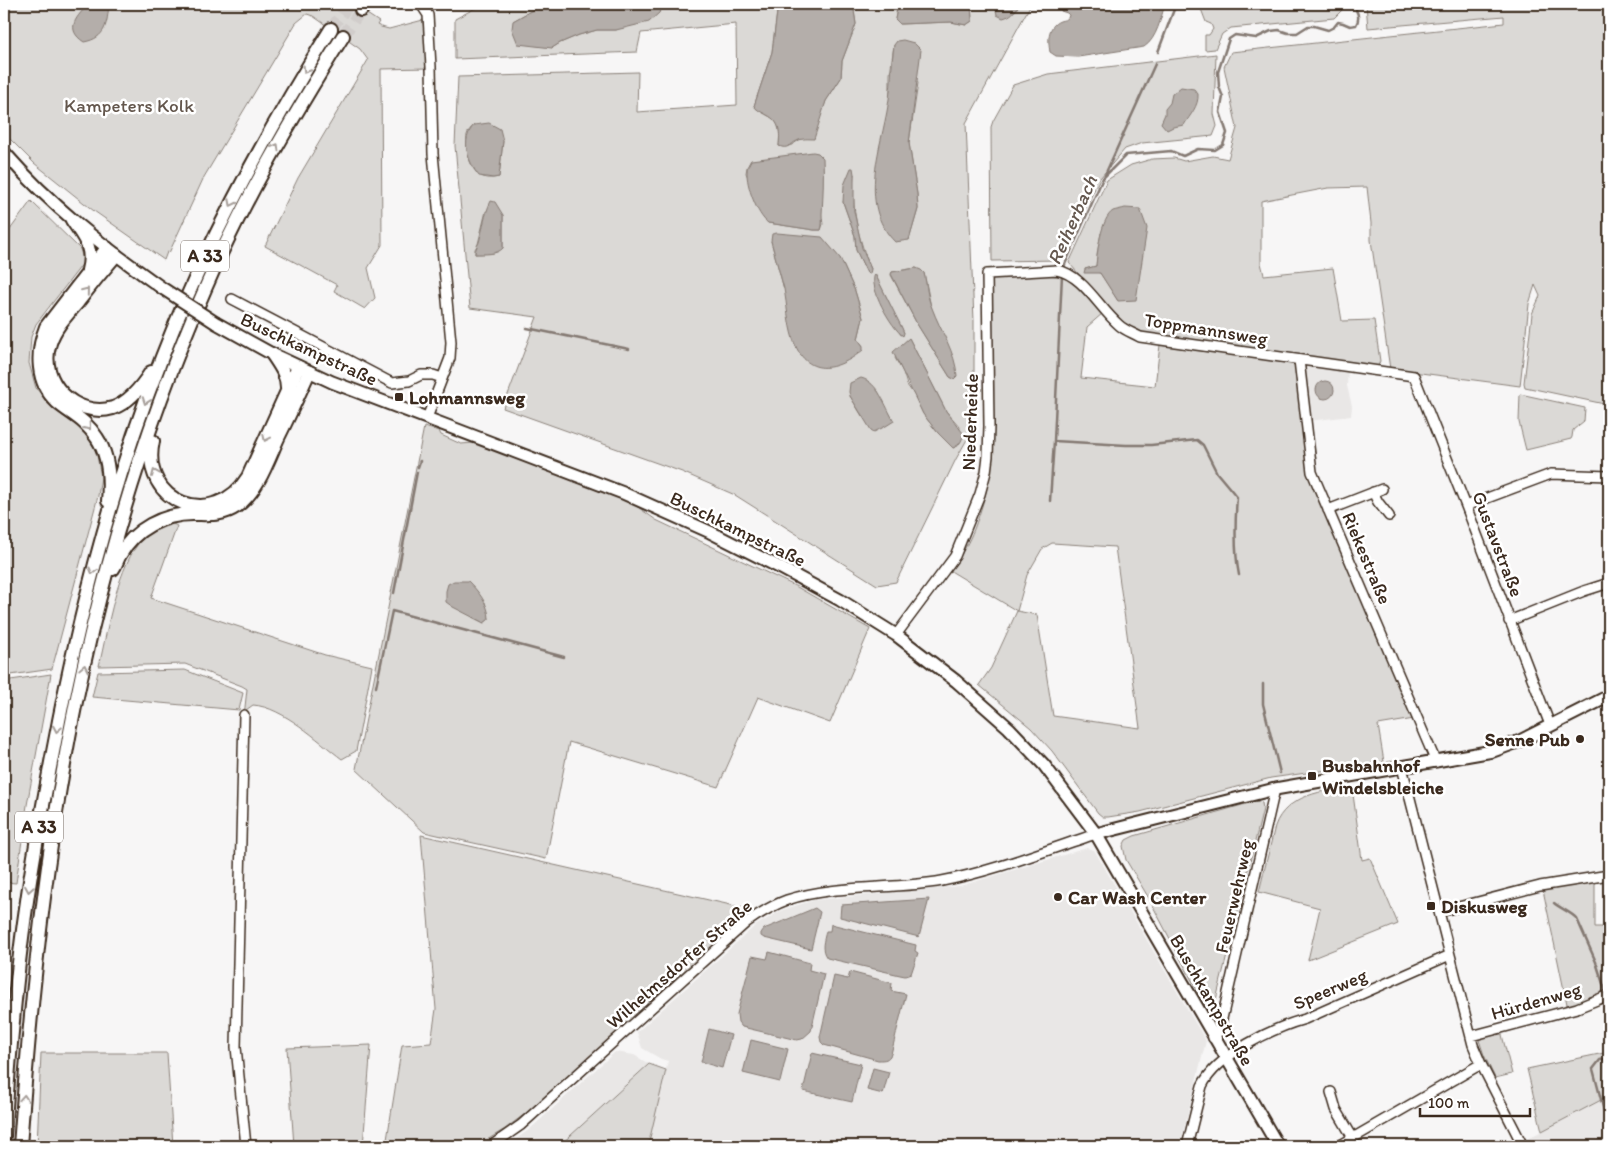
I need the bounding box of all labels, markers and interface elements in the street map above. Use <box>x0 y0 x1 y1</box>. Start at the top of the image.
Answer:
one-way arrow <box>302 64 312 73</box>
park label: Kampeters Kolk <box>64 94 194 117</box>
one-way arrow <box>270 143 280 152</box>
water label: Reiherbach <box>1042 171 1103 268</box>
one-way arrow <box>228 198 238 207</box>
road number: A 33 <box>181 240 229 272</box>
one-way arrow <box>81 288 90 297</box>
street label: Buschkampstraße <box>237 307 381 391</box>
street label: Toppmannsweg <box>1143 308 1270 350</box>
street label: Niederheide <box>957 373 983 471</box>
place label: Lohmannsweg <box>409 386 526 409</box>
marker: Lohmannsweg <box>393 391 405 403</box>
one-way arrow <box>142 396 152 405</box>
one-way arrow <box>82 421 90 430</box>
one-way arrow <box>262 433 273 442</box>
one-way arrow <box>150 469 161 478</box>
street label: Buschkampstraße <box>666 486 810 572</box>
street label: Gustavstraße <box>1467 488 1529 600</box>
street label: Riekestraße <box>1337 508 1397 608</box>
one-way arrow <box>89 566 99 574</box>
one-way arrow <box>78 664 89 673</box>
one-way arrow <box>53 725 63 734</box>
place label: Senne Pub <box>1485 728 1570 751</box>
marker: Senne Pub <box>1574 733 1586 745</box>
place label: Busbahnhof Windelsbleiche <box>1322 754 1444 799</box>
marker: Busbahnhof Windelsbleiche <box>1306 770 1318 782</box>
road number: A 33 <box>15 812 63 842</box>
street label: Feuerwehrweg <box>1210 836 1258 955</box>
one-way arrow <box>24 885 34 893</box>
place label: Car Wash Center <box>1068 886 1207 909</box>
marker: Car Wash Center <box>1052 891 1064 903</box>
street label: Wilhelmsdorfer Straße <box>601 894 757 1034</box>
place label: Diskusweg <box>1441 895 1528 918</box>
marker: Diskusweg <box>1425 900 1437 912</box>
street label: Buschkampstraße <box>1165 930 1259 1070</box>
street label: Speerweg <box>1290 963 1371 1015</box>
street label: Hürdenweg <box>1488 977 1584 1025</box>
scale bar <box>1420 1085 1530 1117</box>
one-way arrow <box>18 1093 29 1101</box>
text: 100 m <box>1428 1094 1470 1112</box>

